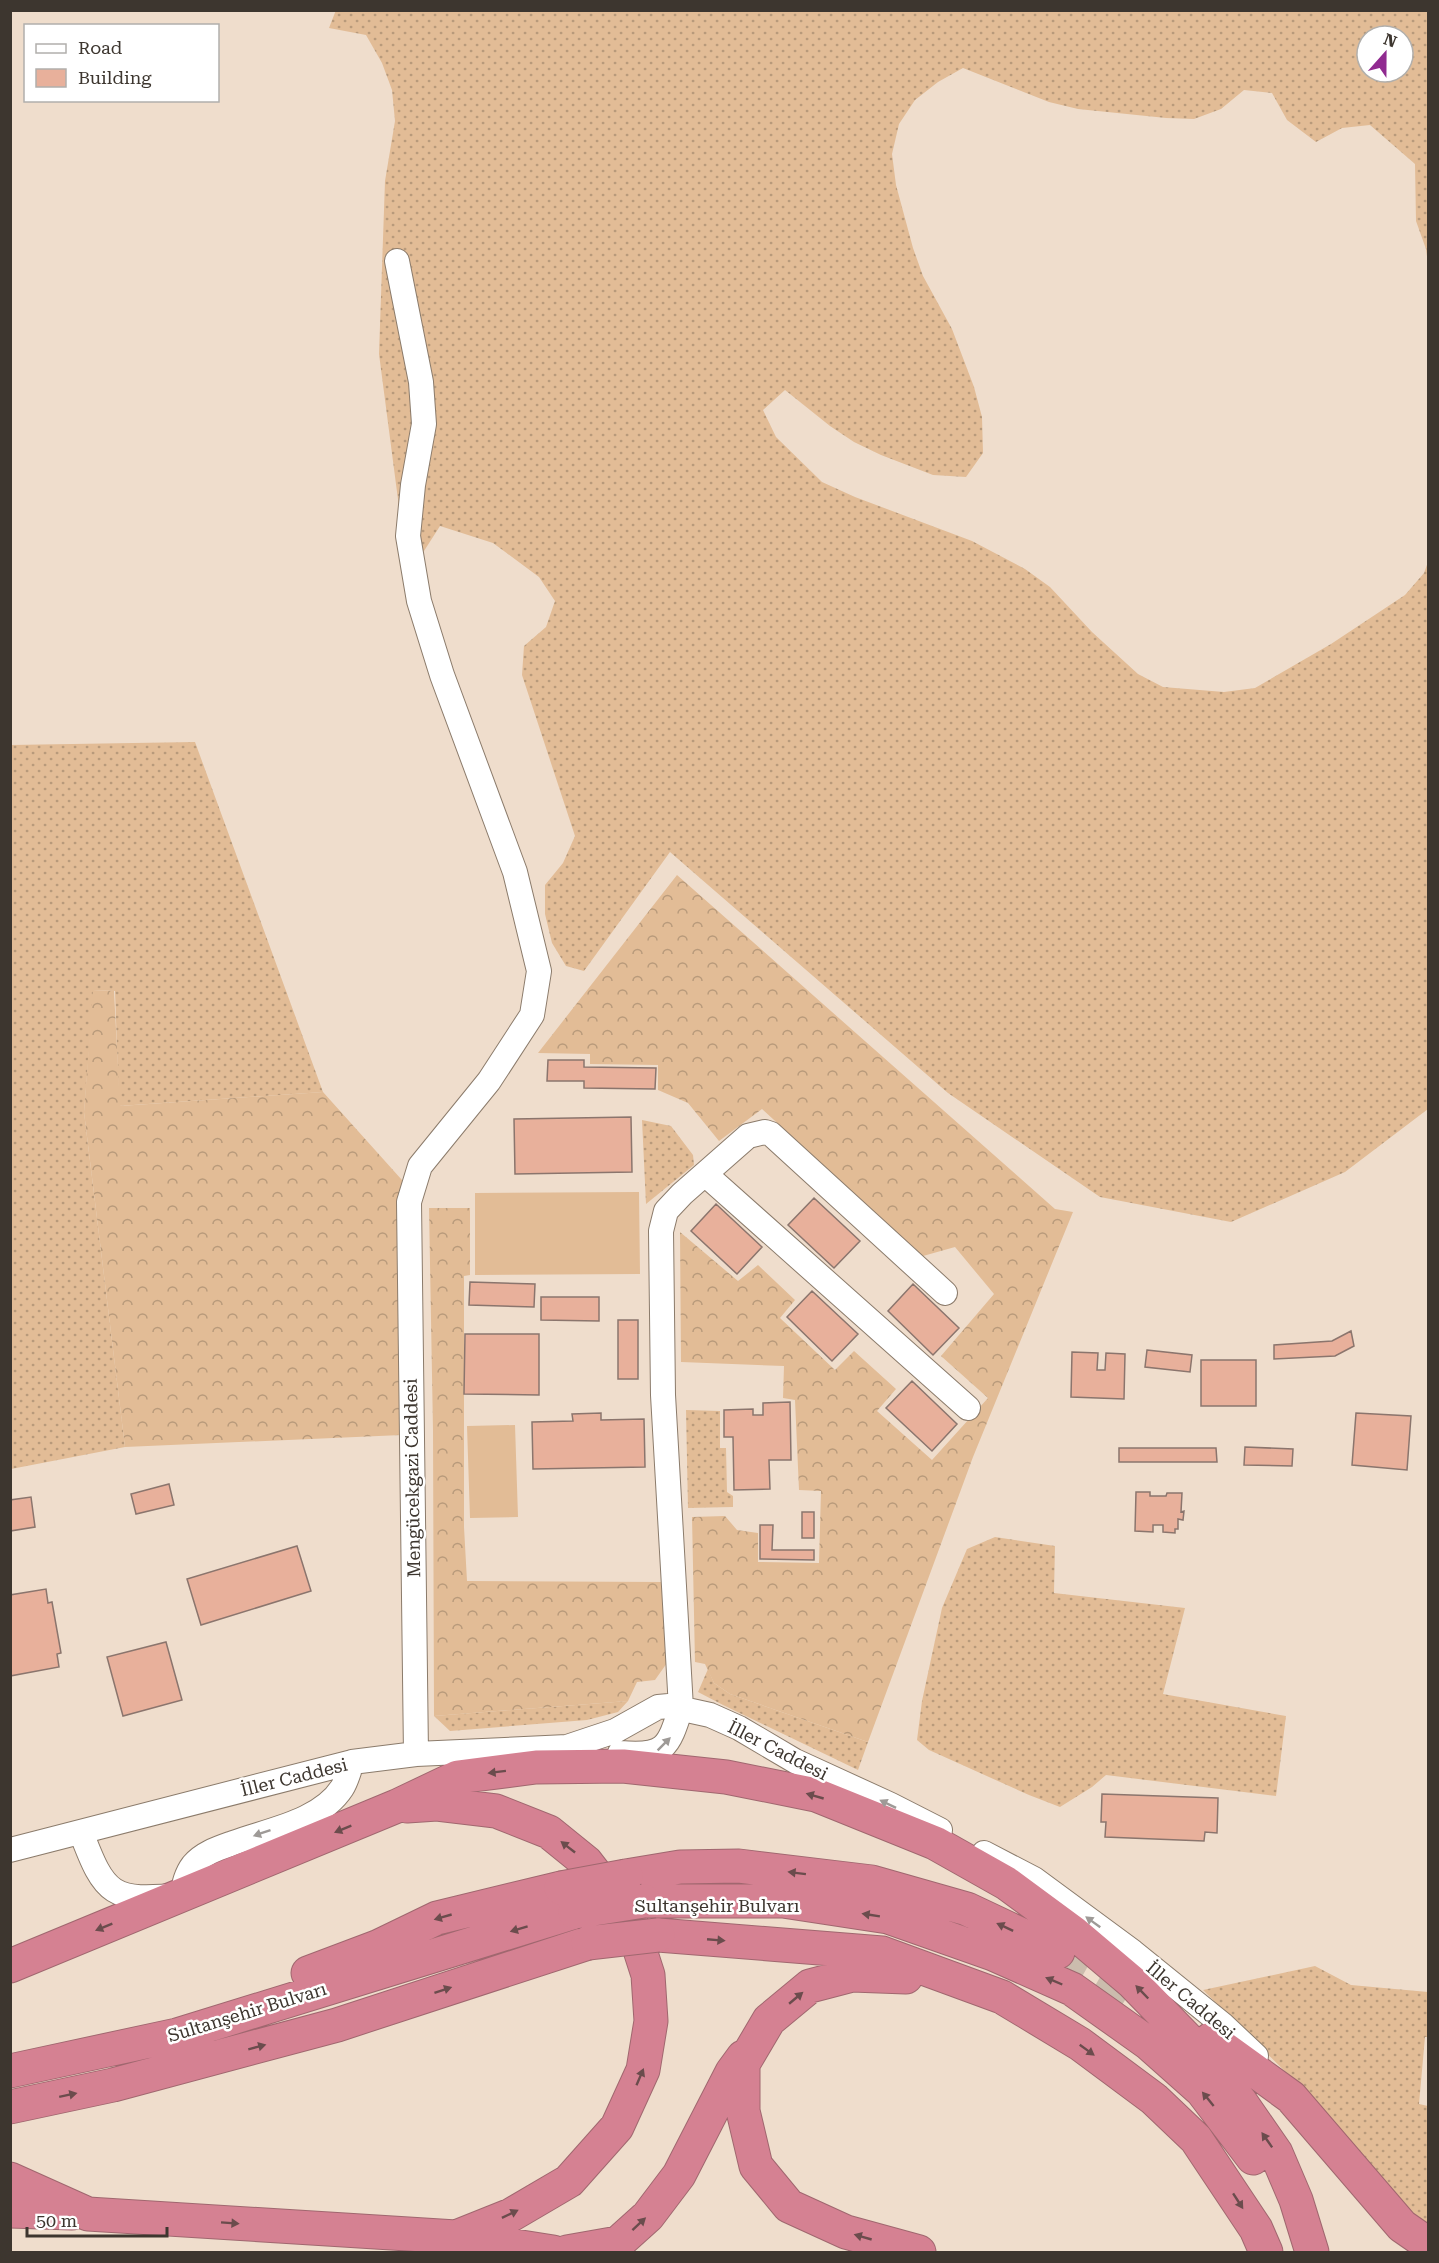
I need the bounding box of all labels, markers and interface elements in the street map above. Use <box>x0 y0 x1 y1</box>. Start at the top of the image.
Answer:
legend <box>24 24 219 102</box>
north arrow <box>1355 24 1415 84</box>
text: N <box>1381 29 1399 52</box>
text: Road <box>78 37 123 58</box>
text: Building <box>78 67 152 88</box>
street label: Mengücekgazi Caddesi <box>400 1378 424 1578</box>
street label: İller Caddesi <box>724 1716 832 1784</box>
one-way arrow <box>657 1737 671 1751</box>
street label: İller Caddesi <box>238 1754 350 1800</box>
one-way arrow <box>488 1768 507 1777</box>
one-way arrow <box>806 1791 824 1800</box>
one-way arrow <box>880 1800 897 1809</box>
one-way arrow <box>334 1825 352 1834</box>
one-way arrow <box>253 1828 271 1838</box>
one-way arrow <box>560 1841 576 1854</box>
one-way arrow <box>787 1869 806 1878</box>
street label: Sultanşehir Bulvarı <box>634 1895 800 1916</box>
one-way arrow <box>862 1910 881 1919</box>
one-way arrow <box>434 1913 452 1923</box>
one-way arrow <box>1086 1917 1101 1929</box>
one-way arrow <box>95 1922 113 1932</box>
one-way arrow <box>995 1922 1013 1932</box>
one-way arrow <box>510 1925 528 1934</box>
one-way arrow <box>707 1935 726 1945</box>
street label: İller Caddesi <box>1142 1957 1240 2043</box>
one-way arrow <box>1045 1976 1063 1985</box>
street label: Sultanşehir Bulvarı <box>165 1978 329 2046</box>
one-way arrow <box>434 1985 452 1995</box>
one-way arrow <box>1135 1985 1149 1999</box>
one-way arrow <box>788 1992 803 2005</box>
one-way arrow <box>248 2041 266 2051</box>
one-way arrow <box>1079 2044 1095 2056</box>
one-way arrow <box>636 2068 645 2086</box>
one-way arrow <box>58 2090 77 2099</box>
one-way arrow <box>1201 2091 1214 2107</box>
one-way arrow <box>1262 2132 1273 2148</box>
one-way arrow <box>1232 2193 1243 2209</box>
scale bar <box>27 2200 166 2238</box>
text: 50 m <box>36 2210 77 2231</box>
one-way arrow <box>502 2210 519 2219</box>
one-way arrow <box>631 2217 646 2231</box>
one-way arrow <box>221 2218 240 2227</box>
one-way arrow <box>854 2231 872 2241</box>

